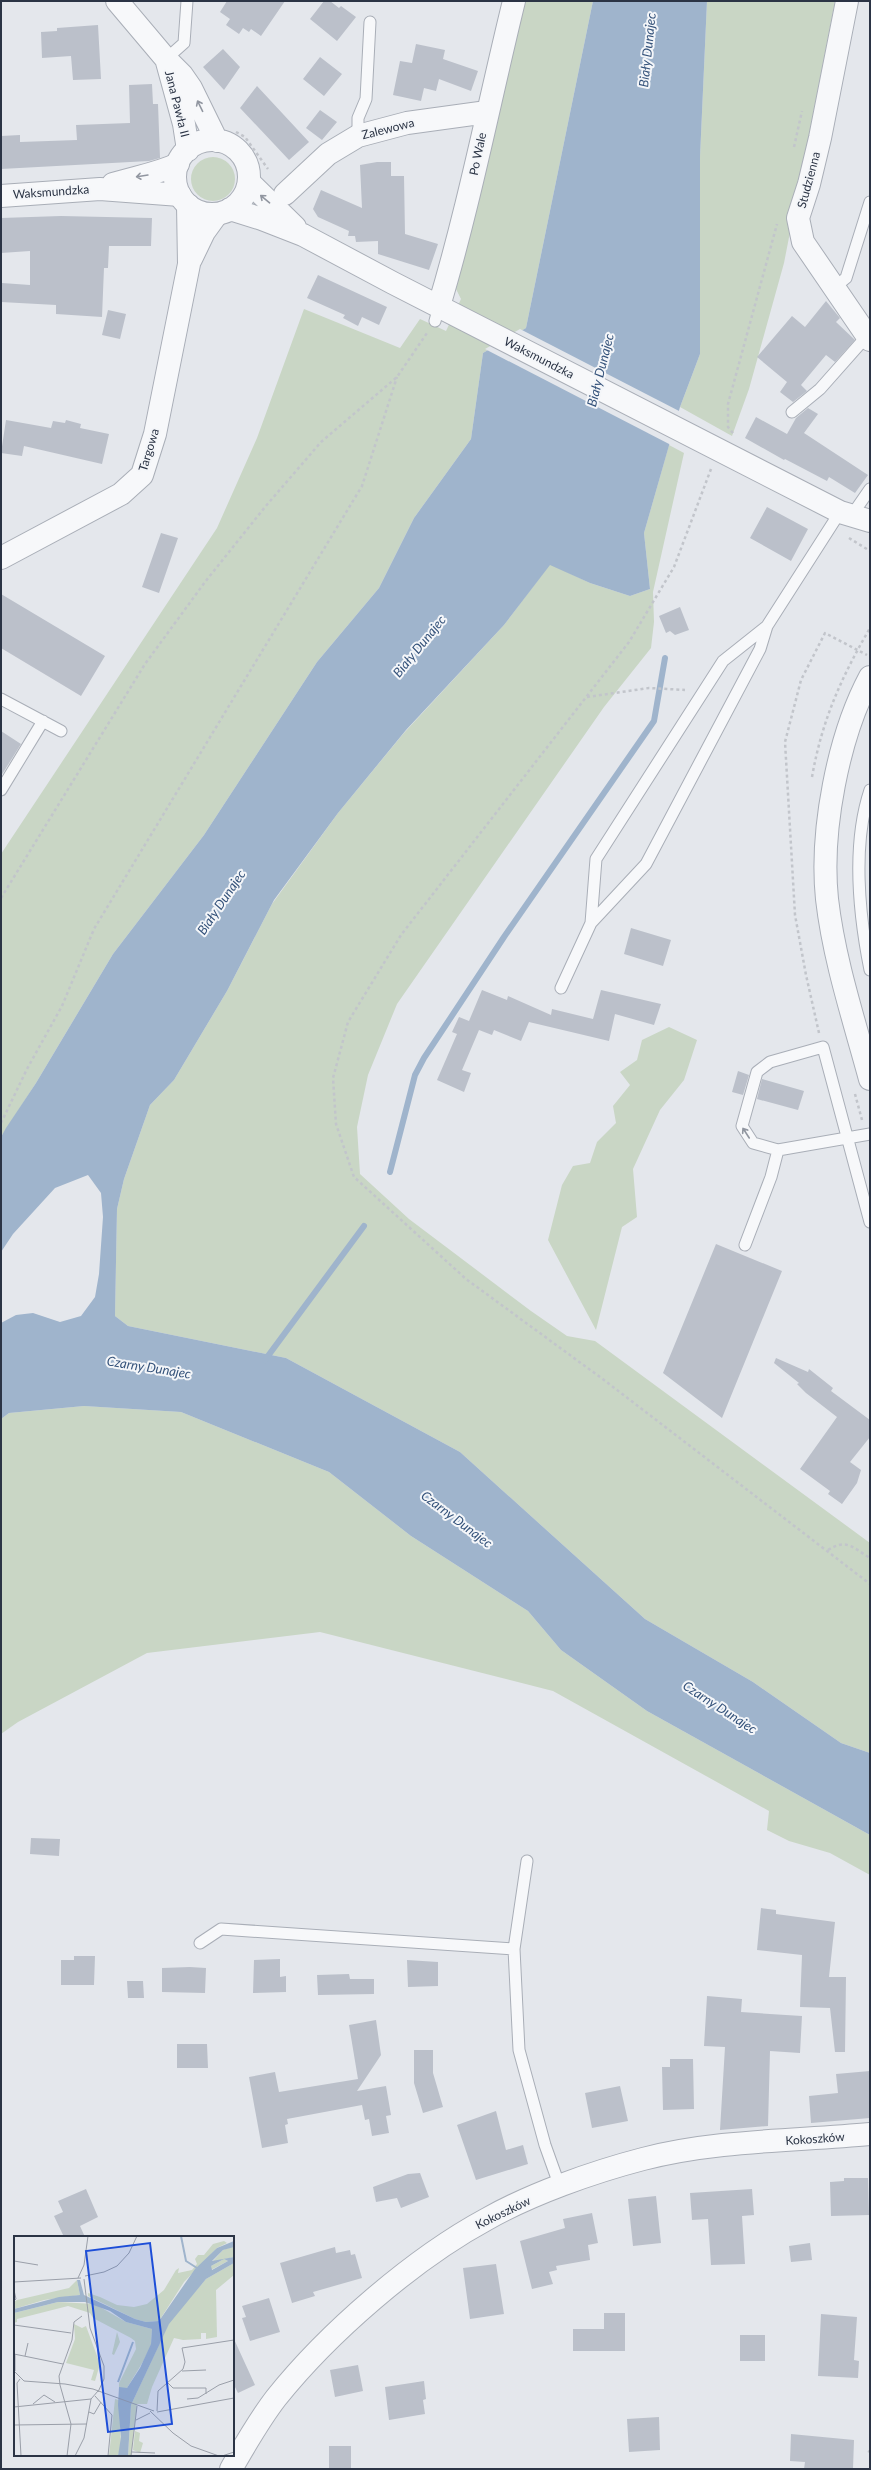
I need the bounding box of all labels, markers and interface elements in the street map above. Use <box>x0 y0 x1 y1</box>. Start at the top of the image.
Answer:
water label: Biały Dunajec <box>635 12 659 88</box>
street label: Jana Pawła II <box>162 69 193 139</box>
one-way arrow <box>196 100 203 112</box>
street label: Zalewowa <box>360 115 416 142</box>
street label: Po Wale <box>466 131 489 177</box>
street label: Studzienna <box>794 150 823 210</box>
one-way arrow <box>135 172 148 180</box>
street label: Waksmundzka <box>12 181 90 202</box>
one-way arrow <box>260 195 271 204</box>
water label: Biały Dunajec <box>583 332 617 408</box>
street label: Waksmundzka <box>502 334 577 382</box>
street label: Targowa <box>135 427 162 473</box>
water label: Biały Dunajec <box>389 612 449 680</box>
water label: Biały Dunajec <box>193 866 249 937</box>
one-way arrow <box>742 1128 750 1139</box>
water label: Czarny Dunajec <box>106 1352 192 1382</box>
water label: Czarny Dunajec <box>418 1487 496 1551</box>
water label: Czarny Dunajec <box>680 1677 760 1737</box>
street label: Kokoszków <box>785 2129 846 2148</box>
street label: Kokoszków <box>473 2193 533 2232</box>
inset map <box>14 2236 234 2456</box>

